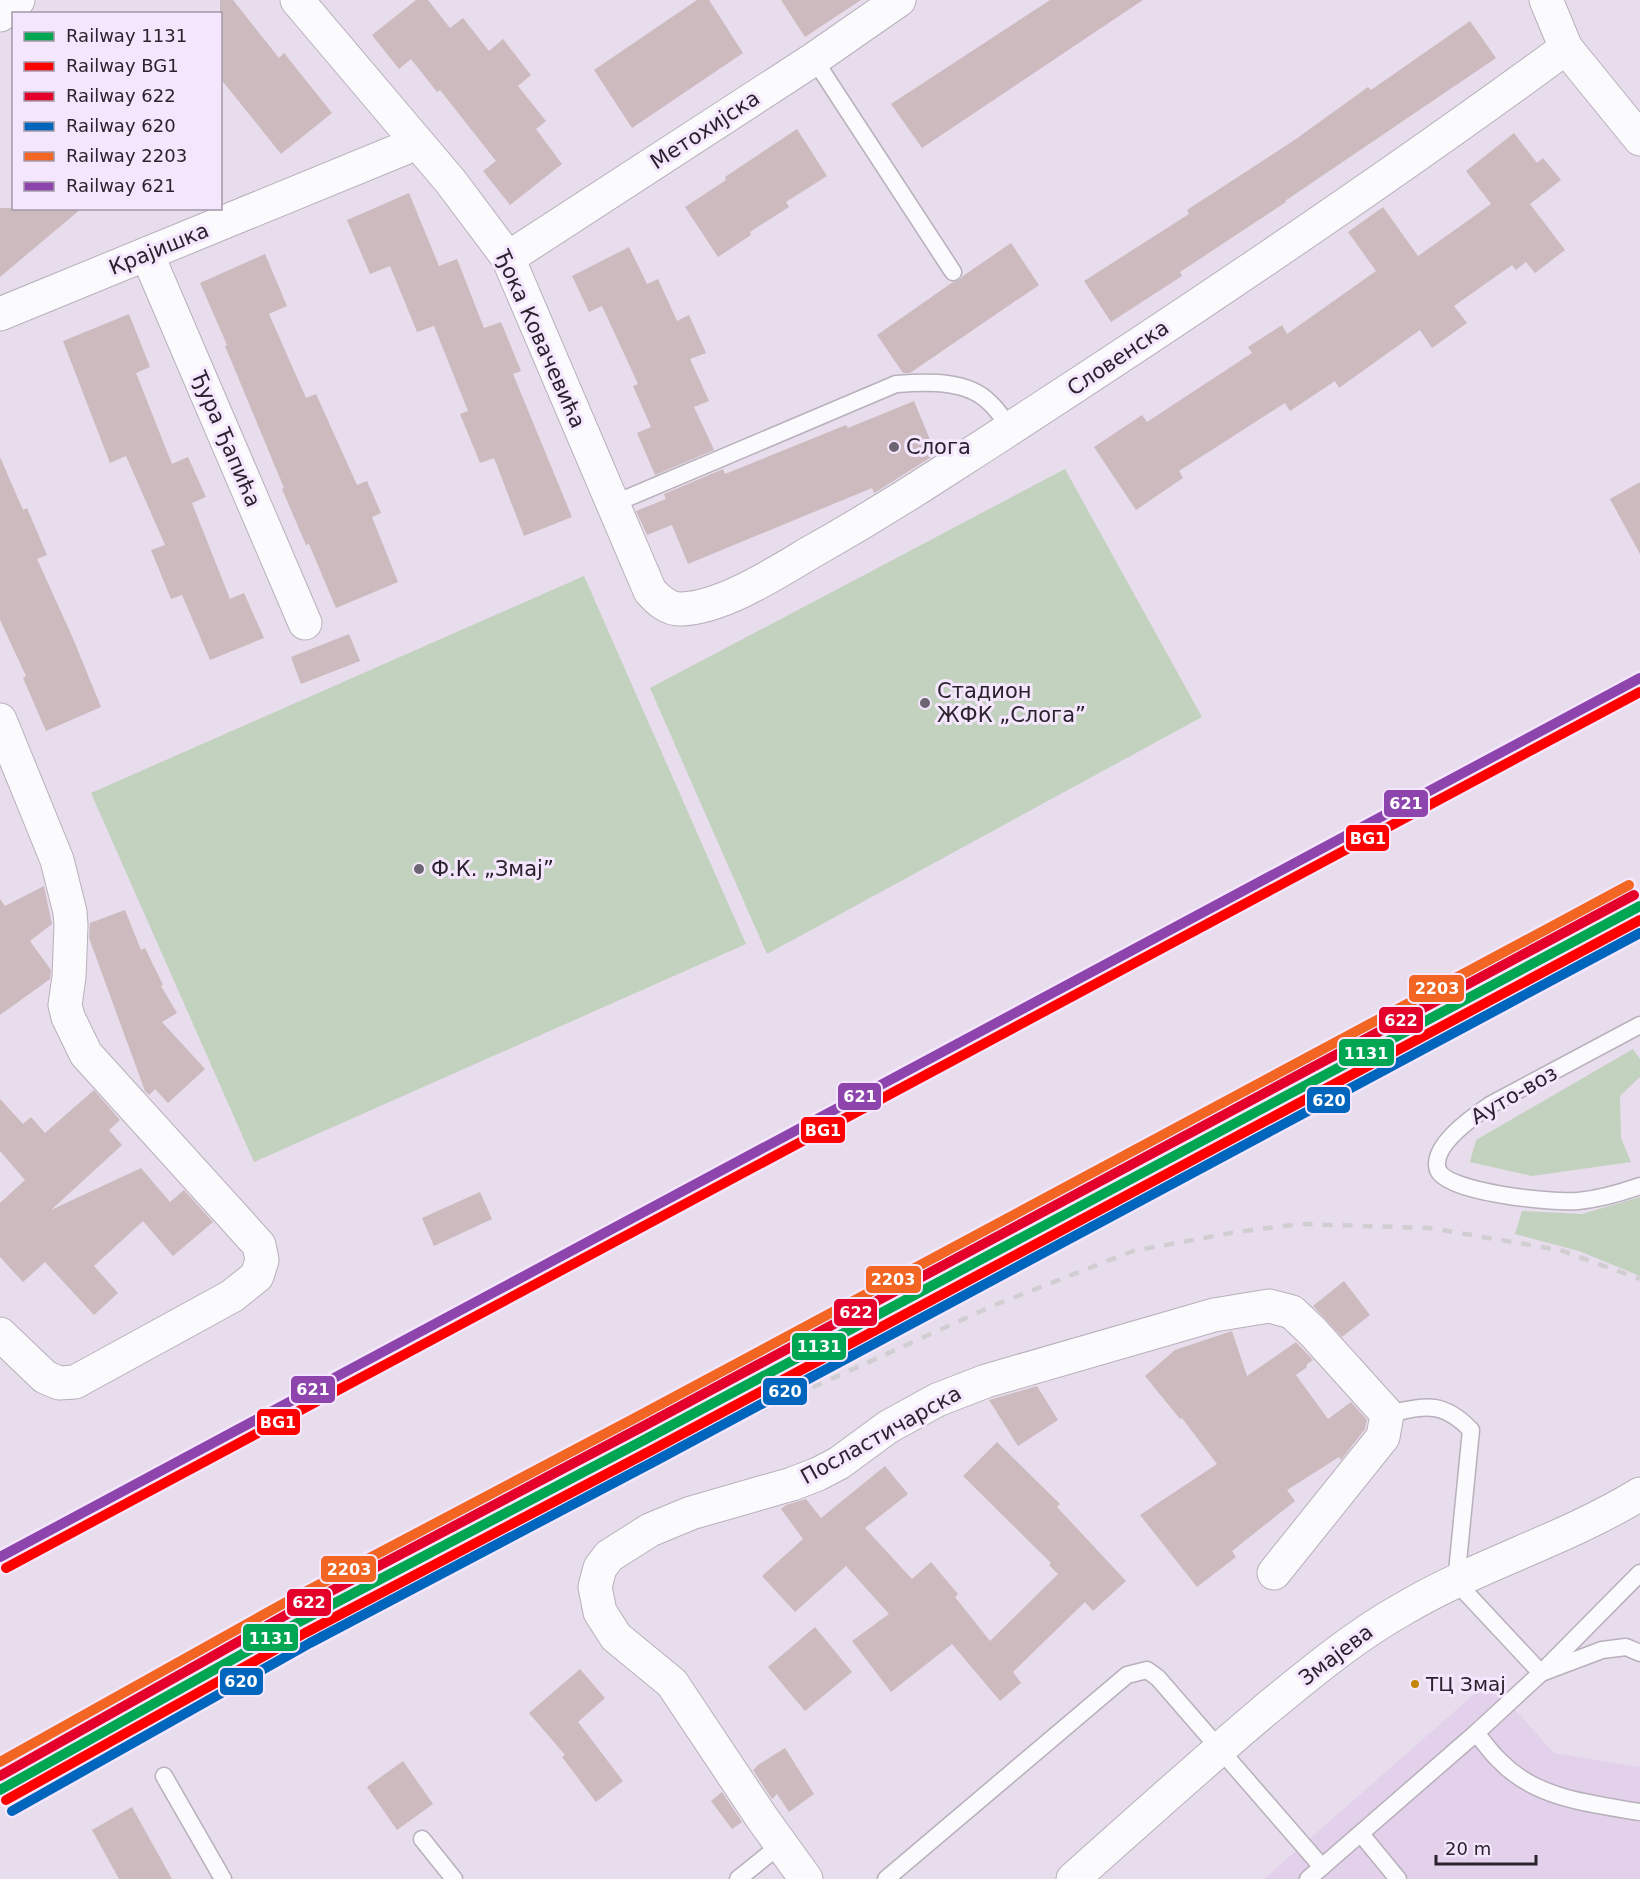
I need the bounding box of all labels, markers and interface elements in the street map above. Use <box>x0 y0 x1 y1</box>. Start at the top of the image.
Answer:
legend <box>12 12 222 210</box>
text: Railway 1131 <box>66 25 187 46</box>
text: Railway BG1 <box>66 55 179 76</box>
text: Railway 622 <box>66 85 176 106</box>
street label: Метохијска <box>646 86 764 174</box>
text: Railway 620 <box>66 115 176 136</box>
text: Railway 2203 <box>66 145 187 166</box>
text: Railway 621 <box>66 175 176 196</box>
street label: Крајишка <box>106 218 212 280</box>
street label: Ђока Ковачевића <box>489 245 590 432</box>
street label: Словенска <box>1063 315 1173 401</box>
street label: Ђура Ђапића <box>186 367 265 510</box>
place label: Слога <box>906 435 971 459</box>
marker: Слога <box>887 440 901 454</box>
place label: Стадион ЖФК „Слога” <box>937 679 1086 727</box>
marker: Стадион ЖФК „Слога” <box>918 696 932 710</box>
line badge: 621 <box>1383 789 1429 818</box>
text: 621 <box>1389 794 1423 813</box>
line badge: BG1 <box>1345 824 1390 852</box>
text: BG1 <box>1350 829 1386 848</box>
place label: Ф.К. „Змај” <box>431 857 554 881</box>
marker: Ф.К. „Змај” <box>412 862 426 876</box>
line badge: 2203 <box>1408 974 1465 1003</box>
text: 2203 <box>1415 979 1459 998</box>
line badge: 622 <box>1378 1006 1424 1034</box>
text: 622 <box>1384 1011 1418 1030</box>
line badge: 1131 <box>1338 1038 1395 1067</box>
text: 1131 <box>1344 1044 1388 1063</box>
street label: Ауто-воз <box>1466 1061 1562 1129</box>
line badge: 621 <box>837 1082 882 1111</box>
line badge: 620 <box>1306 1086 1351 1114</box>
text: 621 <box>843 1087 877 1106</box>
text: 620 <box>1312 1091 1346 1110</box>
line badge: BG1 <box>800 1116 846 1144</box>
text: BG1 <box>805 1121 841 1140</box>
line badge: 2203 <box>865 1265 922 1294</box>
text: 2203 <box>871 1270 915 1289</box>
line badge: 622 <box>833 1298 878 1327</box>
text: 622 <box>839 1303 873 1322</box>
line badge: 1131 <box>791 1332 847 1361</box>
text: 1131 <box>797 1337 841 1356</box>
line badge: 621 <box>290 1375 336 1404</box>
line badge: 620 <box>762 1377 808 1406</box>
text: 621 <box>296 1380 330 1399</box>
street label: Посластичарска <box>797 1381 965 1489</box>
text: 620 <box>768 1382 802 1401</box>
line badge: BG1 <box>256 1408 301 1436</box>
text: BG1 <box>260 1413 296 1432</box>
line badge: 2203 <box>320 1555 377 1583</box>
text: 2203 <box>327 1560 371 1579</box>
line badge: 622 <box>286 1588 332 1617</box>
text: 622 <box>292 1593 326 1612</box>
street label: Змајева <box>1294 1619 1378 1691</box>
line badge: 1131 <box>242 1623 299 1652</box>
text: 1131 <box>249 1629 293 1648</box>
line badge: 620 <box>219 1667 264 1696</box>
text: 620 <box>224 1672 258 1691</box>
place label: ТЦ Змај <box>1425 1672 1506 1696</box>
marker: ТЦ Змај <box>1409 1678 1421 1690</box>
scale bar <box>1436 1828 1536 1866</box>
text: 20 m <box>1445 1838 1491 1859</box>

